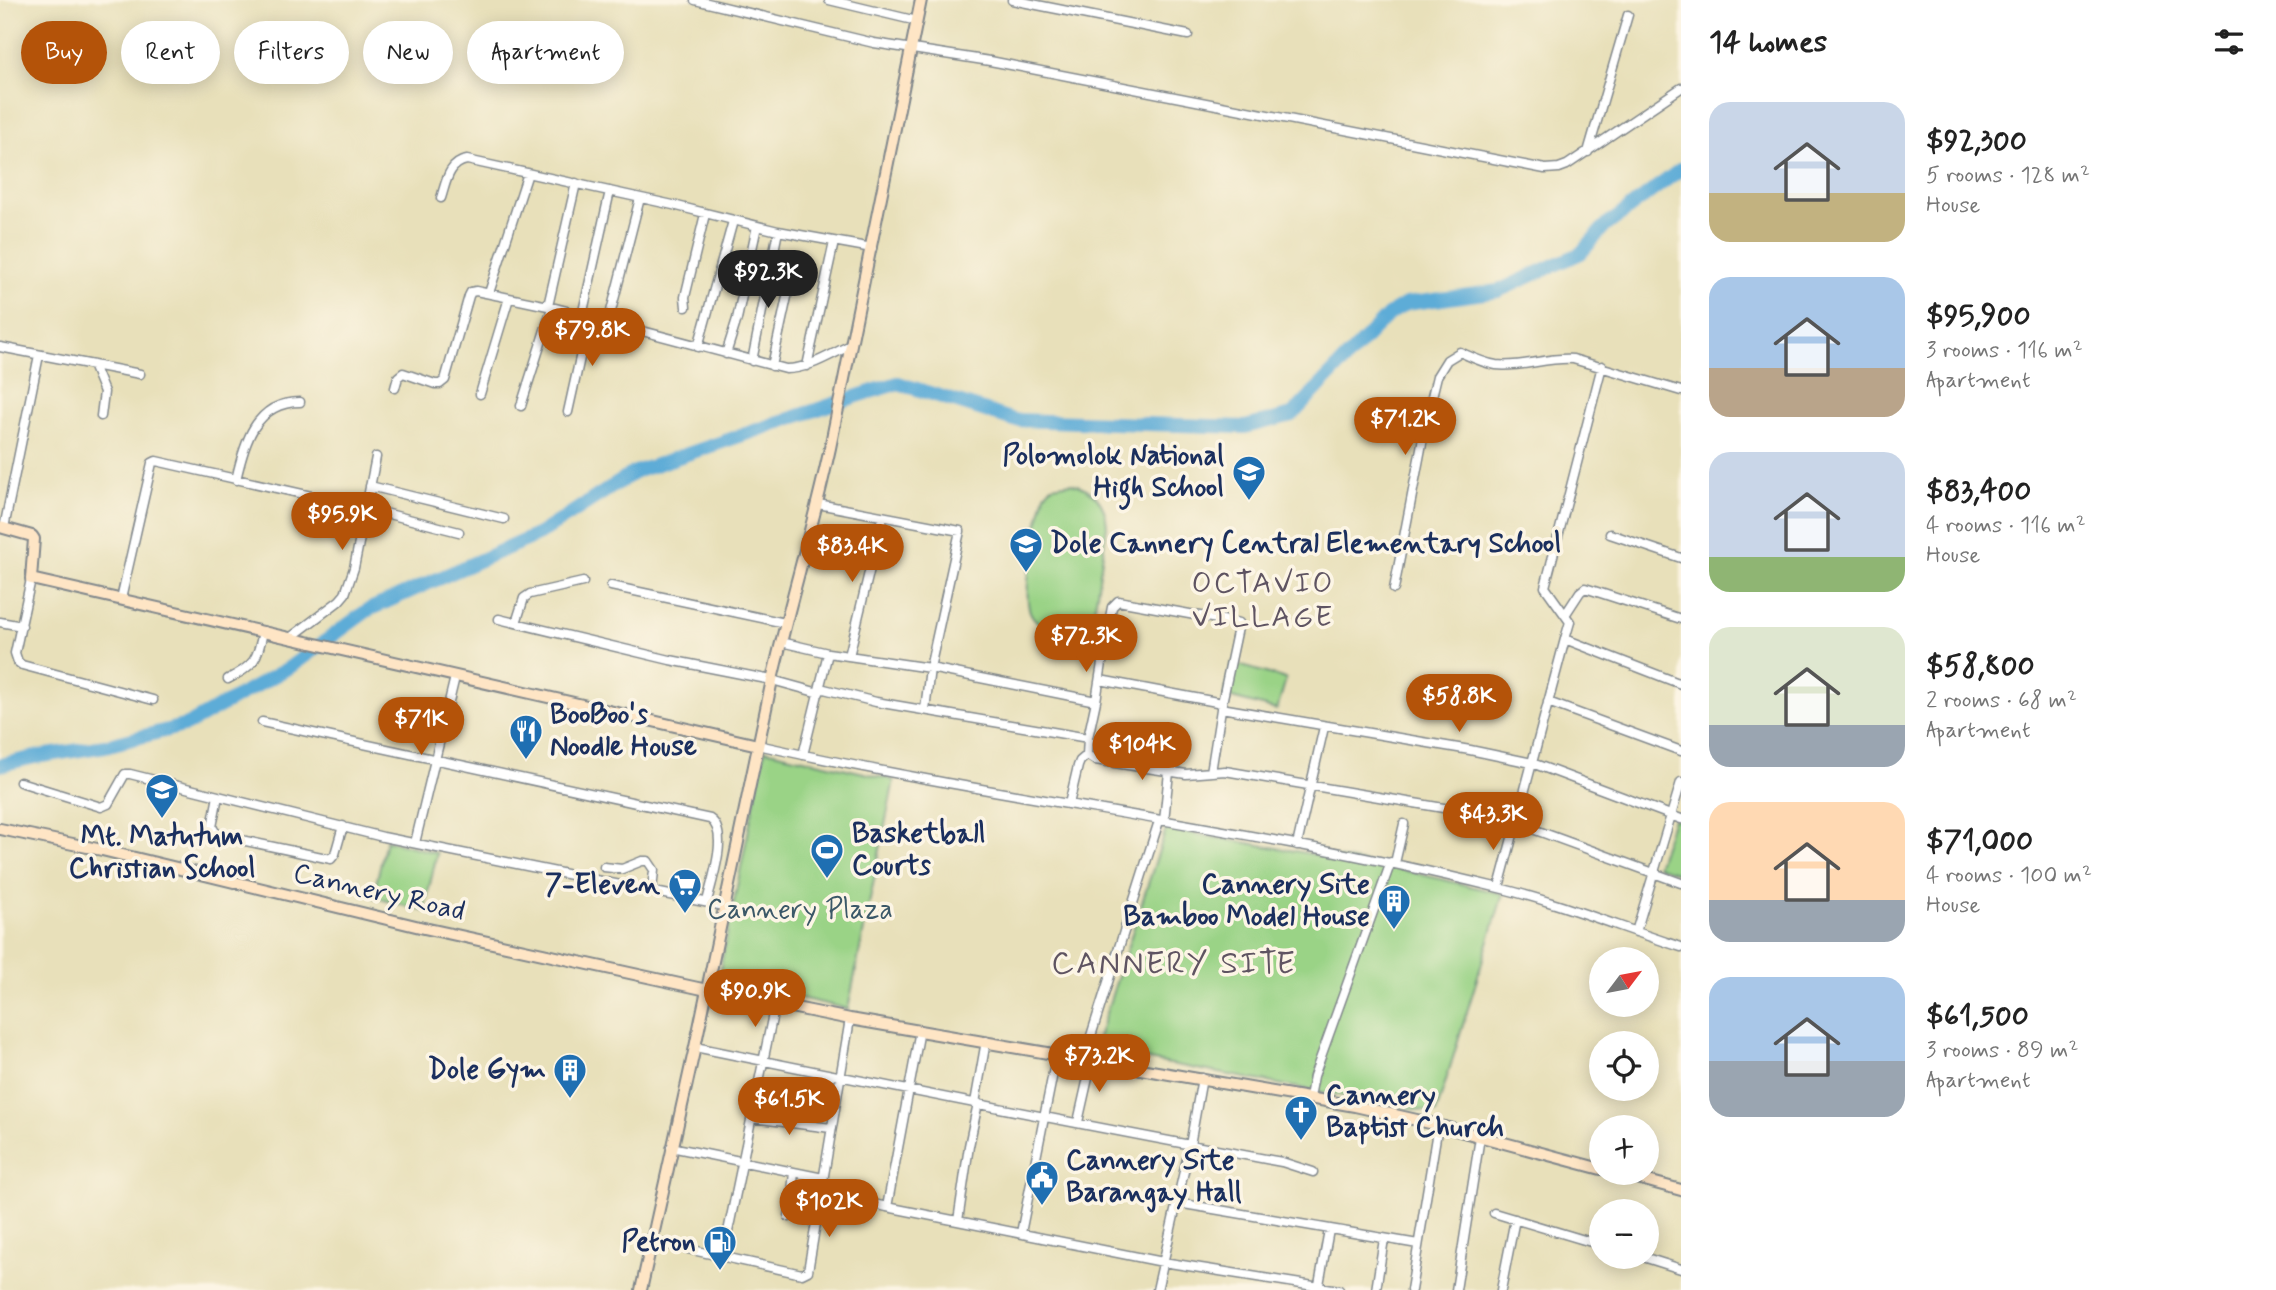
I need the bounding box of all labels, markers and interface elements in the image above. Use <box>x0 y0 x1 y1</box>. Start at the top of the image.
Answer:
chip: Buy <box>21 21 107 84</box>
chip: Rent <box>121 21 220 84</box>
chip: Filters <box>234 21 349 84</box>
chip: New <box>363 21 453 84</box>
chip: Apartment <box>467 21 624 84</box>
text: 14 homes <box>1709 23 1827 62</box>
icon: filters <box>2210 23 2248 61</box>
text: $92,300 <box>1926 122 2027 161</box>
icon: home <box>1765 130 1849 214</box>
text: 5 rooms · 128 m² <box>1926 161 2090 191</box>
text: House <box>1926 191 1980 221</box>
pin: $92.3K <box>711 250 825 310</box>
text: $92.3K <box>734 258 802 288</box>
text: $95,900 <box>1926 297 2031 336</box>
icon: home <box>1765 305 1849 389</box>
pin: $79.8K <box>535 308 649 368</box>
text: $79.8K <box>554 316 630 346</box>
text: 3 rooms · 116 m² <box>1926 336 2083 366</box>
text: Apartment <box>1926 366 2031 396</box>
pin: $71.2K <box>1348 398 1462 457</box>
text: $71.2K <box>1370 405 1440 435</box>
place label: Polomolok National High School <box>1003 438 1224 510</box>
school or university icon: Polomolok National High School <box>1230 453 1268 502</box>
text: $83,400 <box>1926 472 2031 511</box>
icon: home <box>1765 480 1849 564</box>
pin: $95.9K <box>285 492 399 552</box>
text: $95.9K <box>307 500 377 530</box>
text: 4 rooms · 116 m² <box>1926 511 2086 541</box>
pin: $83.4K <box>795 524 909 584</box>
school or university icon: Dole Cannery Central Elementary School <box>1007 525 1045 574</box>
place label: Dole Cannery Central Elementary School <box>1050 526 1561 563</box>
text: $83.4K <box>817 532 887 562</box>
text: House <box>1926 541 1980 571</box>
district label: OCTAVIO VILLAGE <box>1191 564 1335 637</box>
pin: $72.3K <box>1029 614 1143 674</box>
text: $72.3K <box>1050 622 1122 652</box>
text: $58,800 <box>1926 647 2035 686</box>
icon: home <box>1765 655 1849 739</box>
pin: $58.8K <box>1402 674 1516 734</box>
text: $58.8K <box>1422 682 1496 712</box>
text: 2 rooms · 68 m² <box>1926 686 2077 716</box>
place label: BooBoo's Noodle House <box>550 697 697 766</box>
pin: $71K <box>380 698 462 757</box>
text: $71K <box>394 705 448 735</box>
restaurant icon: BooBoo's Noodle House <box>507 712 545 761</box>
text: Apartment <box>1926 716 2031 746</box>
pin: $104K <box>1093 722 1191 782</box>
text: $104K <box>1109 730 1175 760</box>
school or university icon: Mt. Matutum Christian School <box>143 771 181 820</box>
pin: $43.3K <box>1436 792 1550 852</box>
text: $43.3K <box>1459 800 1527 830</box>
place label: Basketball Courts <box>852 816 985 885</box>
place label: Mt. Matutum Christian School <box>69 819 255 888</box>
text: $71,000 <box>1926 822 2033 861</box>
icon: home <box>1765 830 1849 914</box>
sports icon: Basketball Courts <box>808 831 846 880</box>
street label: Cannery Road <box>289 855 469 931</box>
text: 4 rooms · 100 m² <box>1926 861 2092 891</box>
supermarket icon: 7-Eleven <box>666 866 704 915</box>
place label: 7-Eleven <box>545 867 661 904</box>
place label: Cannery Site Bamboo Model House <box>1123 867 1370 936</box>
building icon: Cannery Site Bamboo Model House <box>1375 882 1413 931</box>
text: House <box>1926 891 1980 921</box>
park label: Cannery Plaza <box>707 892 893 929</box>
district label: CANNERY SITE <box>1051 943 1297 985</box>
north arrow <box>1589 947 1659 1017</box>
map controls <box>1589 947 1659 1269</box>
pin: $90.9K <box>698 970 812 1029</box>
text: $90.9K <box>720 977 790 1007</box>
text: $61,500 <box>1926 997 2029 1036</box>
icon: home <box>1765 1005 1849 1089</box>
button: locate <box>1589 1031 1659 1101</box>
pin: $73.2K <box>1042 1034 1156 1094</box>
text: 3 rooms · 89 m² <box>1926 1036 2078 1066</box>
text: $73.2K <box>1064 1042 1134 1072</box>
building icon: Dole Gym <box>551 1051 589 1100</box>
place label: Dole Gym <box>428 1052 546 1089</box>
text: Apartment <box>1926 1066 2031 1096</box>
pin: $61.5K <box>732 1078 846 1137</box>
place label: Cannery Baptist Church <box>1326 1078 1504 1147</box>
text: $61.5K <box>754 1085 824 1115</box>
church icon: Cannery Baptist Church <box>1282 1093 1320 1142</box>
button: + <box>1589 1115 1659 1185</box>
place label: Cannery Site Barangay Hall <box>1066 1143 1242 1213</box>
public building icon: Cannery Site Barangay Hall <box>1023 1158 1061 1207</box>
pin: $102K <box>780 1180 878 1239</box>
text: $102K <box>796 1187 862 1217</box>
button: − <box>1589 1199 1659 1269</box>
fuel station icon: Petron <box>701 1223 739 1272</box>
place label: Petron <box>622 1224 696 1261</box>

